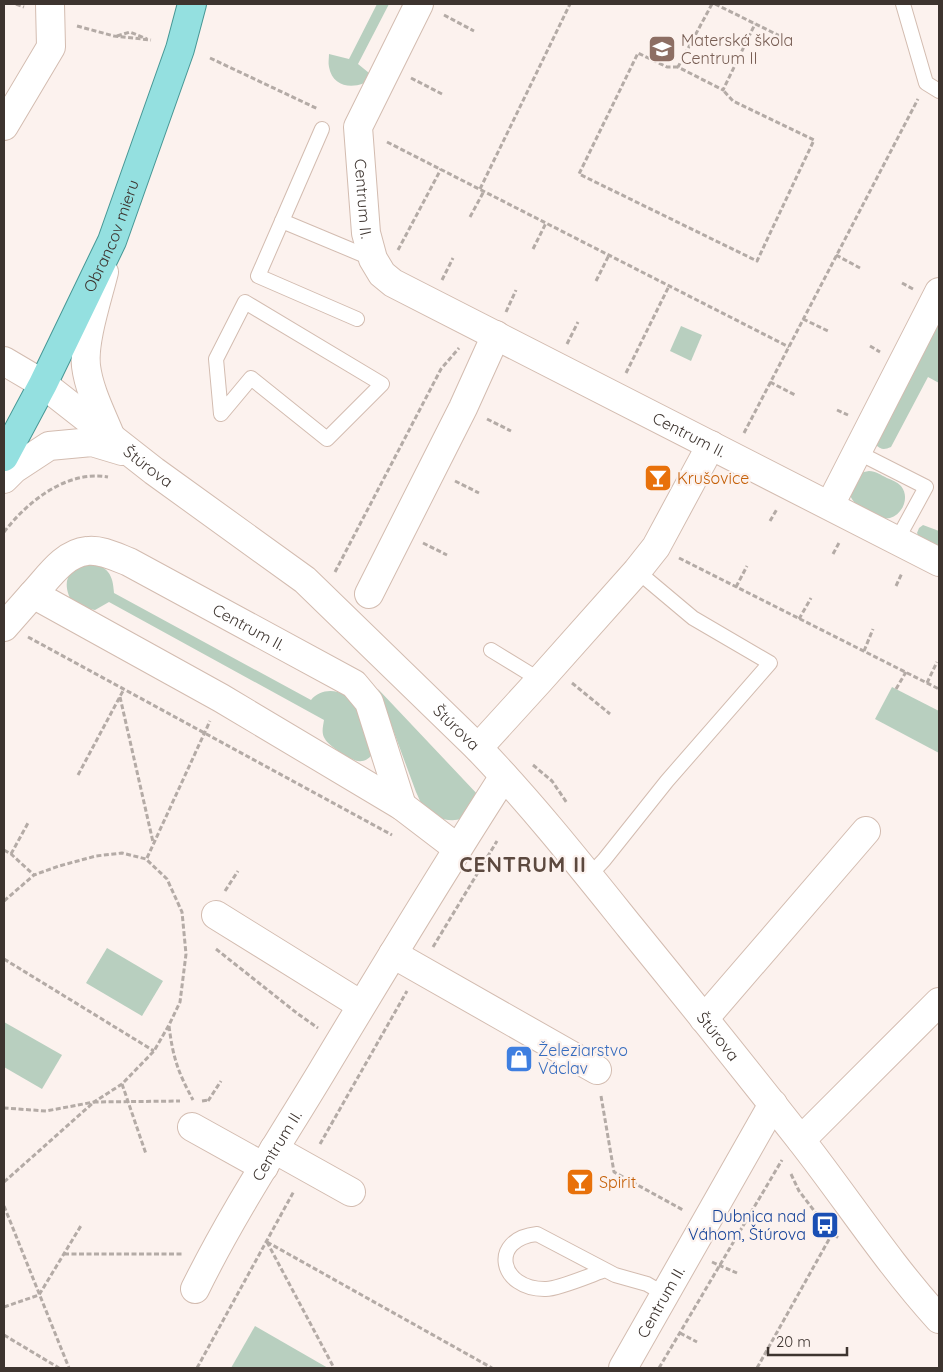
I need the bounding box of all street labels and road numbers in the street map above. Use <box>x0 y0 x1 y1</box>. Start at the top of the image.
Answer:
street label: Centrum II. <box>350 158 377 241</box>
street label: Obrancov mieru <box>79 177 143 295</box>
street label: Centrum II. <box>649 407 729 461</box>
street label: Štúrova <box>120 441 177 492</box>
street label: Centrum II. <box>209 599 289 655</box>
street label: Štúrova <box>429 700 484 754</box>
street label: Štúrova <box>693 1008 744 1065</box>
street label: Centrum II. <box>247 1106 306 1185</box>
street label: Centrum II. <box>632 1262 689 1341</box>

